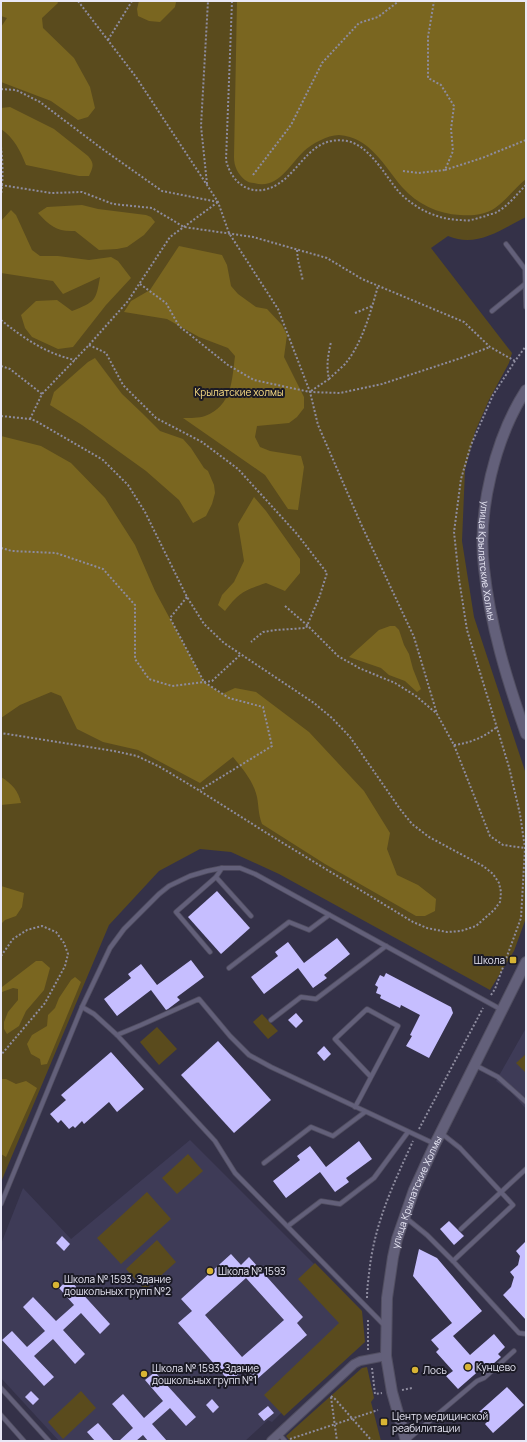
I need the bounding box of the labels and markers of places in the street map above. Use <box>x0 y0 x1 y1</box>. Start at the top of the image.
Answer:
place label: Школа <box>474 953 505 967</box>
marker: Школа <box>508 955 518 965</box>
place label: Школа № 1593 <box>218 1264 286 1278</box>
marker: Школа № 1593 <box>205 1266 215 1276</box>
place label: Школа № 1593. Здание дошкольных групп №2 <box>64 1272 171 1298</box>
marker: Школа № 1593. Здание дошкольных групп №2 <box>51 1280 61 1290</box>
place label: Кунцево <box>476 1360 516 1374</box>
place label: Школа № 1593. Здание дошкольных групп №1 <box>152 1361 259 1387</box>
marker: Кунцево <box>463 1362 473 1372</box>
place label: Лось <box>423 1363 447 1377</box>
marker: Лось <box>410 1365 420 1375</box>
marker: Школа № 1593. Здание дошкольных групп №1 <box>139 1369 149 1379</box>
place label: Центр медицинской реабилитации <box>392 1409 488 1435</box>
marker: Центр медицинской реабилитации <box>379 1417 389 1427</box>

